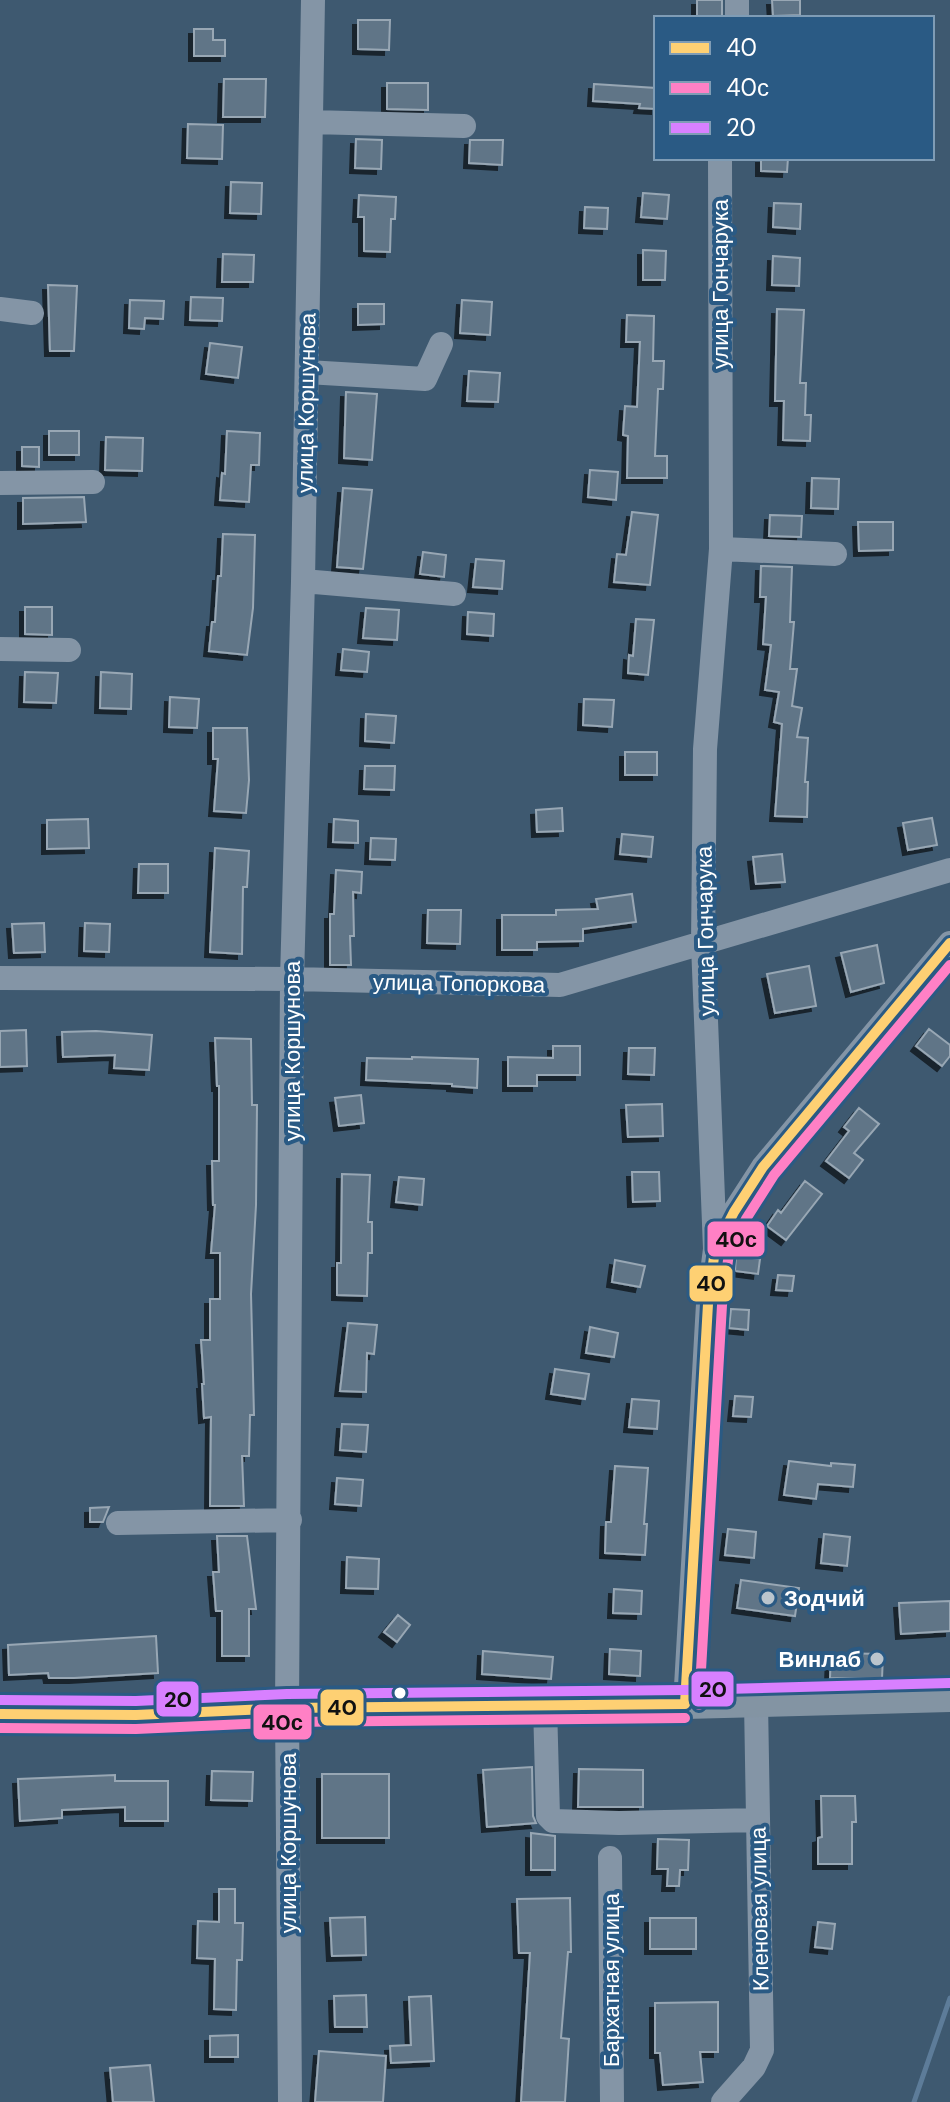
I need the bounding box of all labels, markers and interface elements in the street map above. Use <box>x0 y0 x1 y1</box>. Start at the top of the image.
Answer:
legend <box>654 16 934 160</box>
text: 40 <box>726 32 757 63</box>
text: 40с <box>726 72 769 103</box>
text: 20 <box>726 112 756 143</box>
street label: улица Гончарука <box>706 198 735 369</box>
street label: улица Коршунова <box>290 312 323 493</box>
street label: улица Гончарука <box>690 845 721 1016</box>
street label: улица Коршунова <box>278 960 307 1141</box>
street label: улица Топоркова <box>373 967 546 1000</box>
line badge: 40с <box>706 1220 766 1258</box>
text: 40с <box>715 1225 757 1254</box>
line badge: 40 <box>688 1264 734 1303</box>
text: 40 <box>696 1269 726 1298</box>
place label: Зодчий <box>784 1584 865 1613</box>
marker: Зодчий <box>759 1589 777 1607</box>
place label: Винлаб <box>779 1645 861 1674</box>
marker: Винлаб <box>868 1650 886 1668</box>
line badge: 20 <box>690 1670 735 1708</box>
text: 20 <box>699 1675 727 1704</box>
line badge: 20 <box>155 1680 200 1718</box>
text: 20 <box>164 1685 192 1714</box>
unlabelled marker <box>392 1685 408 1701</box>
line badge: 40 <box>319 1688 365 1727</box>
text: 40 <box>327 1693 357 1722</box>
line badge: 40с <box>252 1703 313 1741</box>
text: 40с <box>261 1708 303 1737</box>
street label: улица Коршунова <box>274 1752 303 1933</box>
street label: Кленовая улица <box>744 1826 775 1991</box>
street label: Бархатная улица <box>597 1892 626 2067</box>

